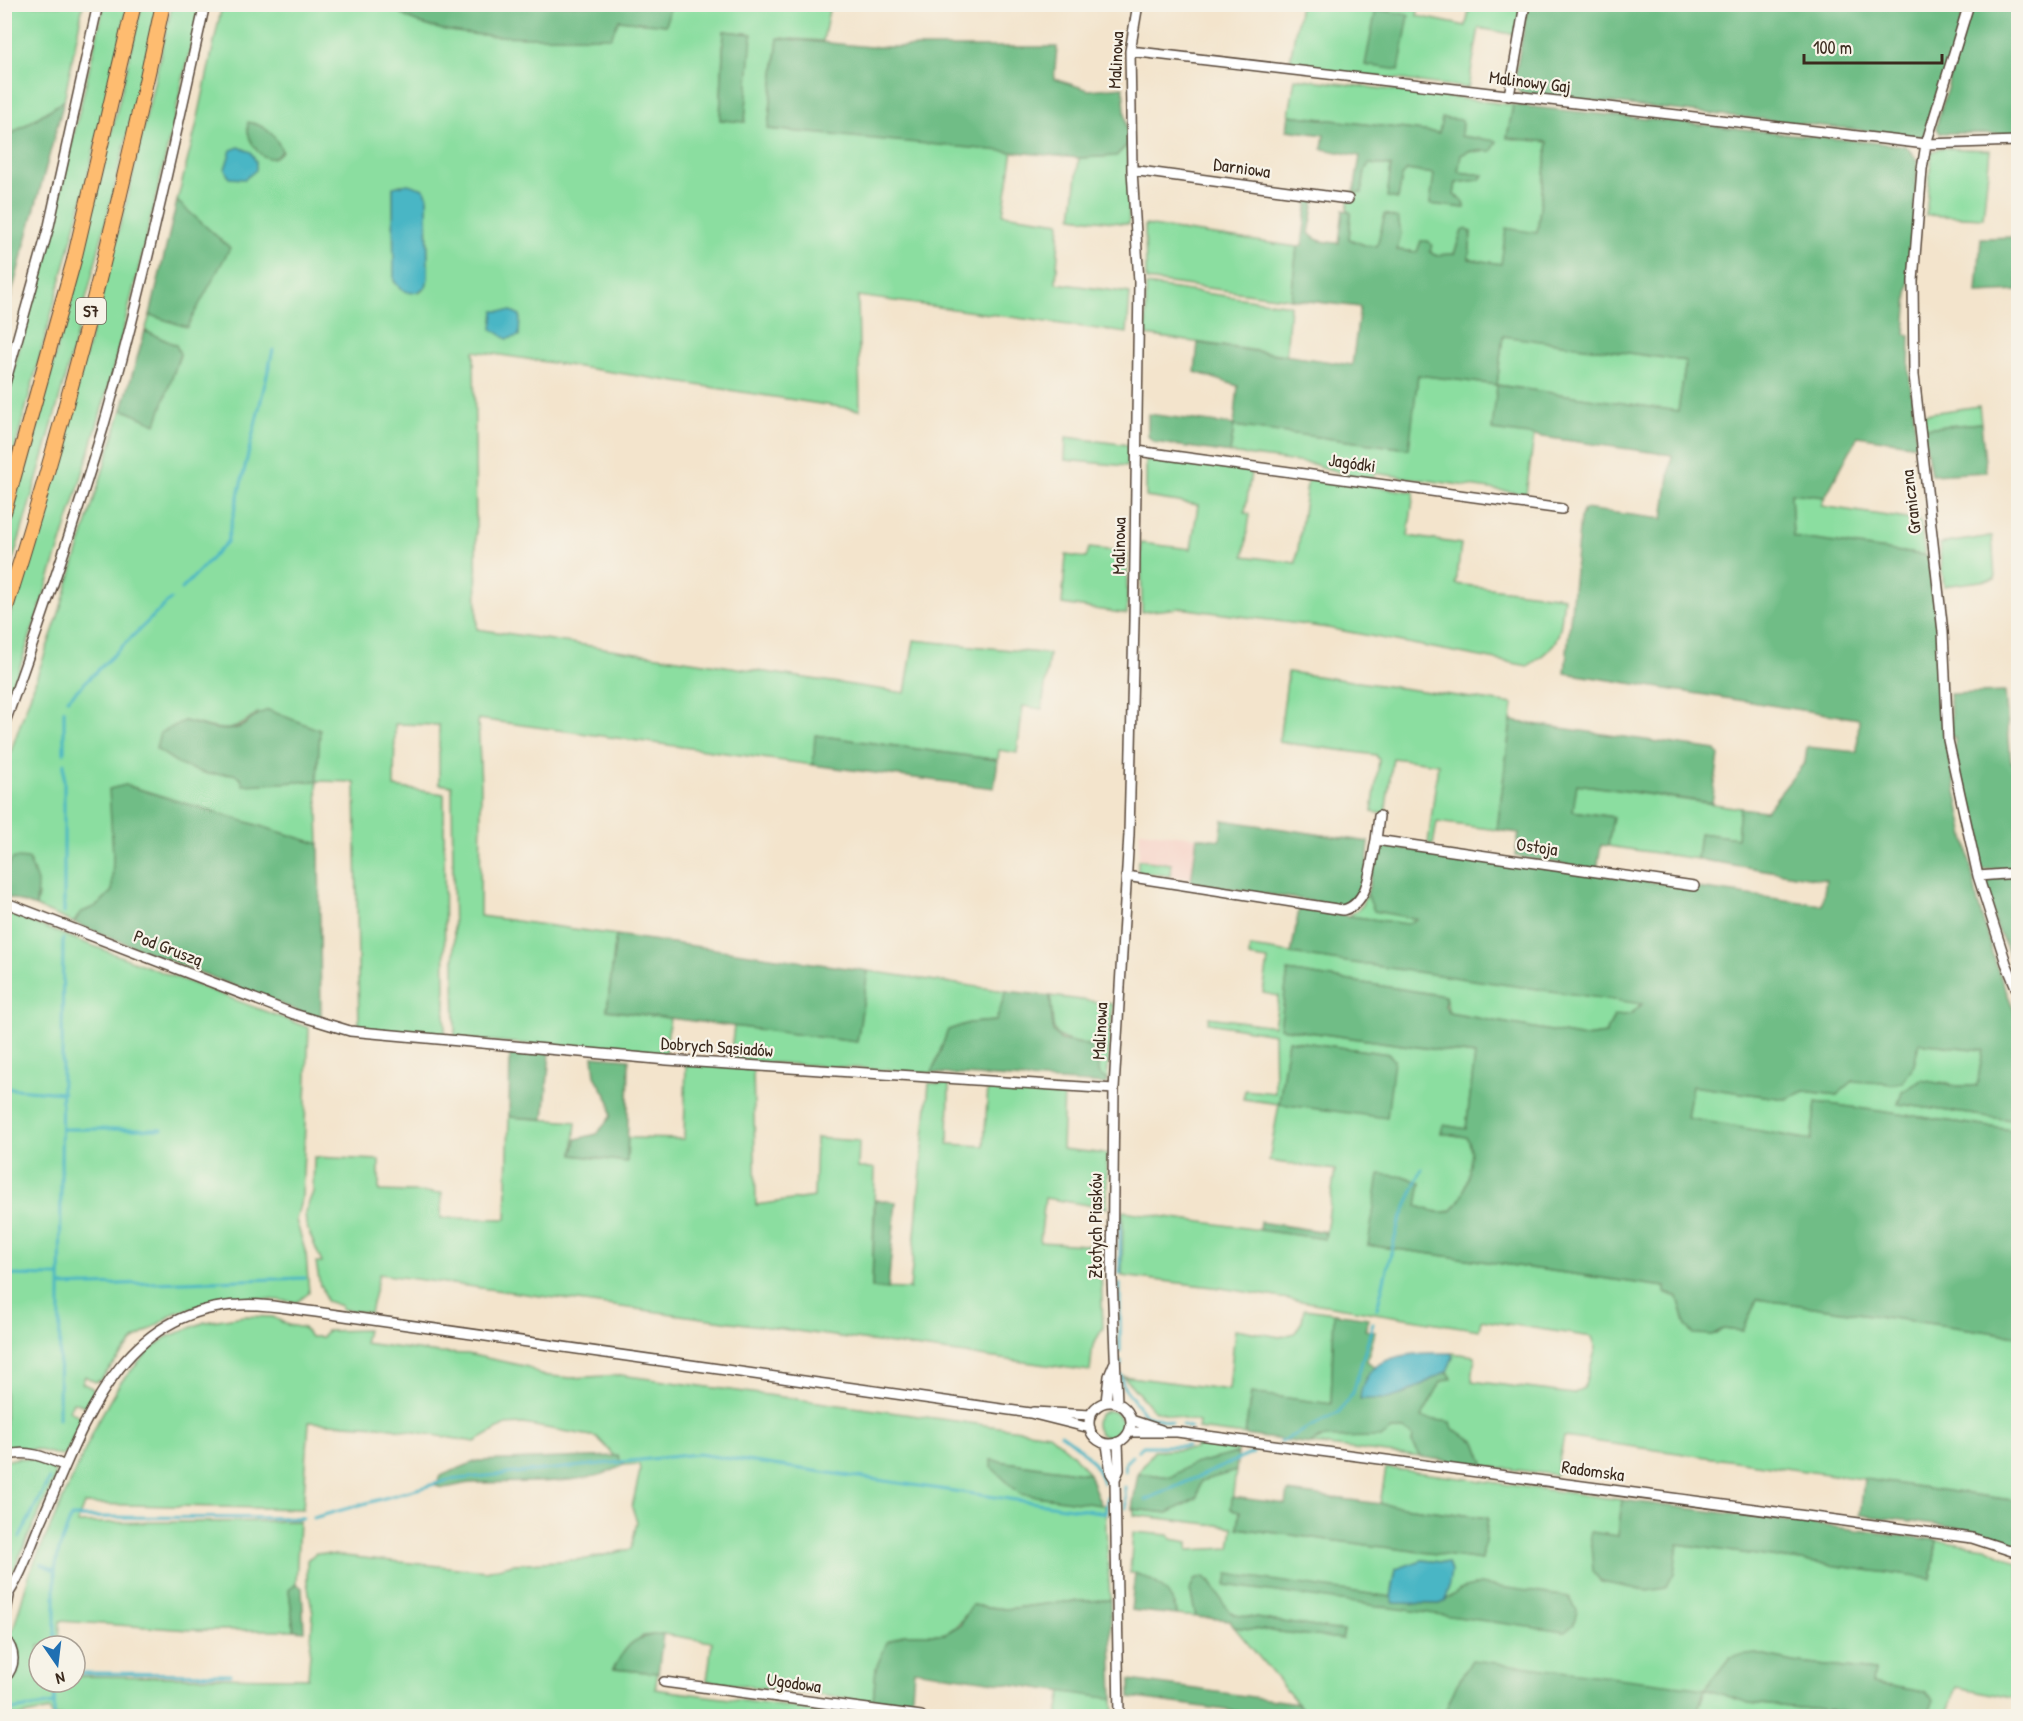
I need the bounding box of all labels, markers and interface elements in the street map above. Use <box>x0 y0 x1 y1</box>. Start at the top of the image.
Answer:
scale bar <box>1804 27 1942 65</box>
street label: Malinowa <box>1102 31 1129 89</box>
text: 100 m <box>1813 35 1852 60</box>
street label: Malinowy Gaj <box>1488 64 1572 99</box>
street label: Darniowa <box>1212 151 1272 184</box>
road number: S7 <box>76 298 106 324</box>
street label: Jagódki <box>1327 447 1377 478</box>
street label: Graniczna <box>1894 468 1927 536</box>
street label: Malinowa <box>1106 517 1131 575</box>
street label: Ostoja <box>1515 831 1559 862</box>
street label: Pod Gruszą <box>130 923 208 973</box>
street label: Malinowa <box>1086 1002 1113 1060</box>
street label: Dobrych Sąsiadów <box>660 1030 774 1063</box>
street label: Złotych Piasków <box>1083 1173 1108 1279</box>
street label: Radomska <box>1560 1454 1626 1487</box>
north arrow <box>27 1634 87 1694</box>
street label: Ugodowa <box>765 1666 823 1699</box>
text: N <box>53 1667 67 1690</box>

